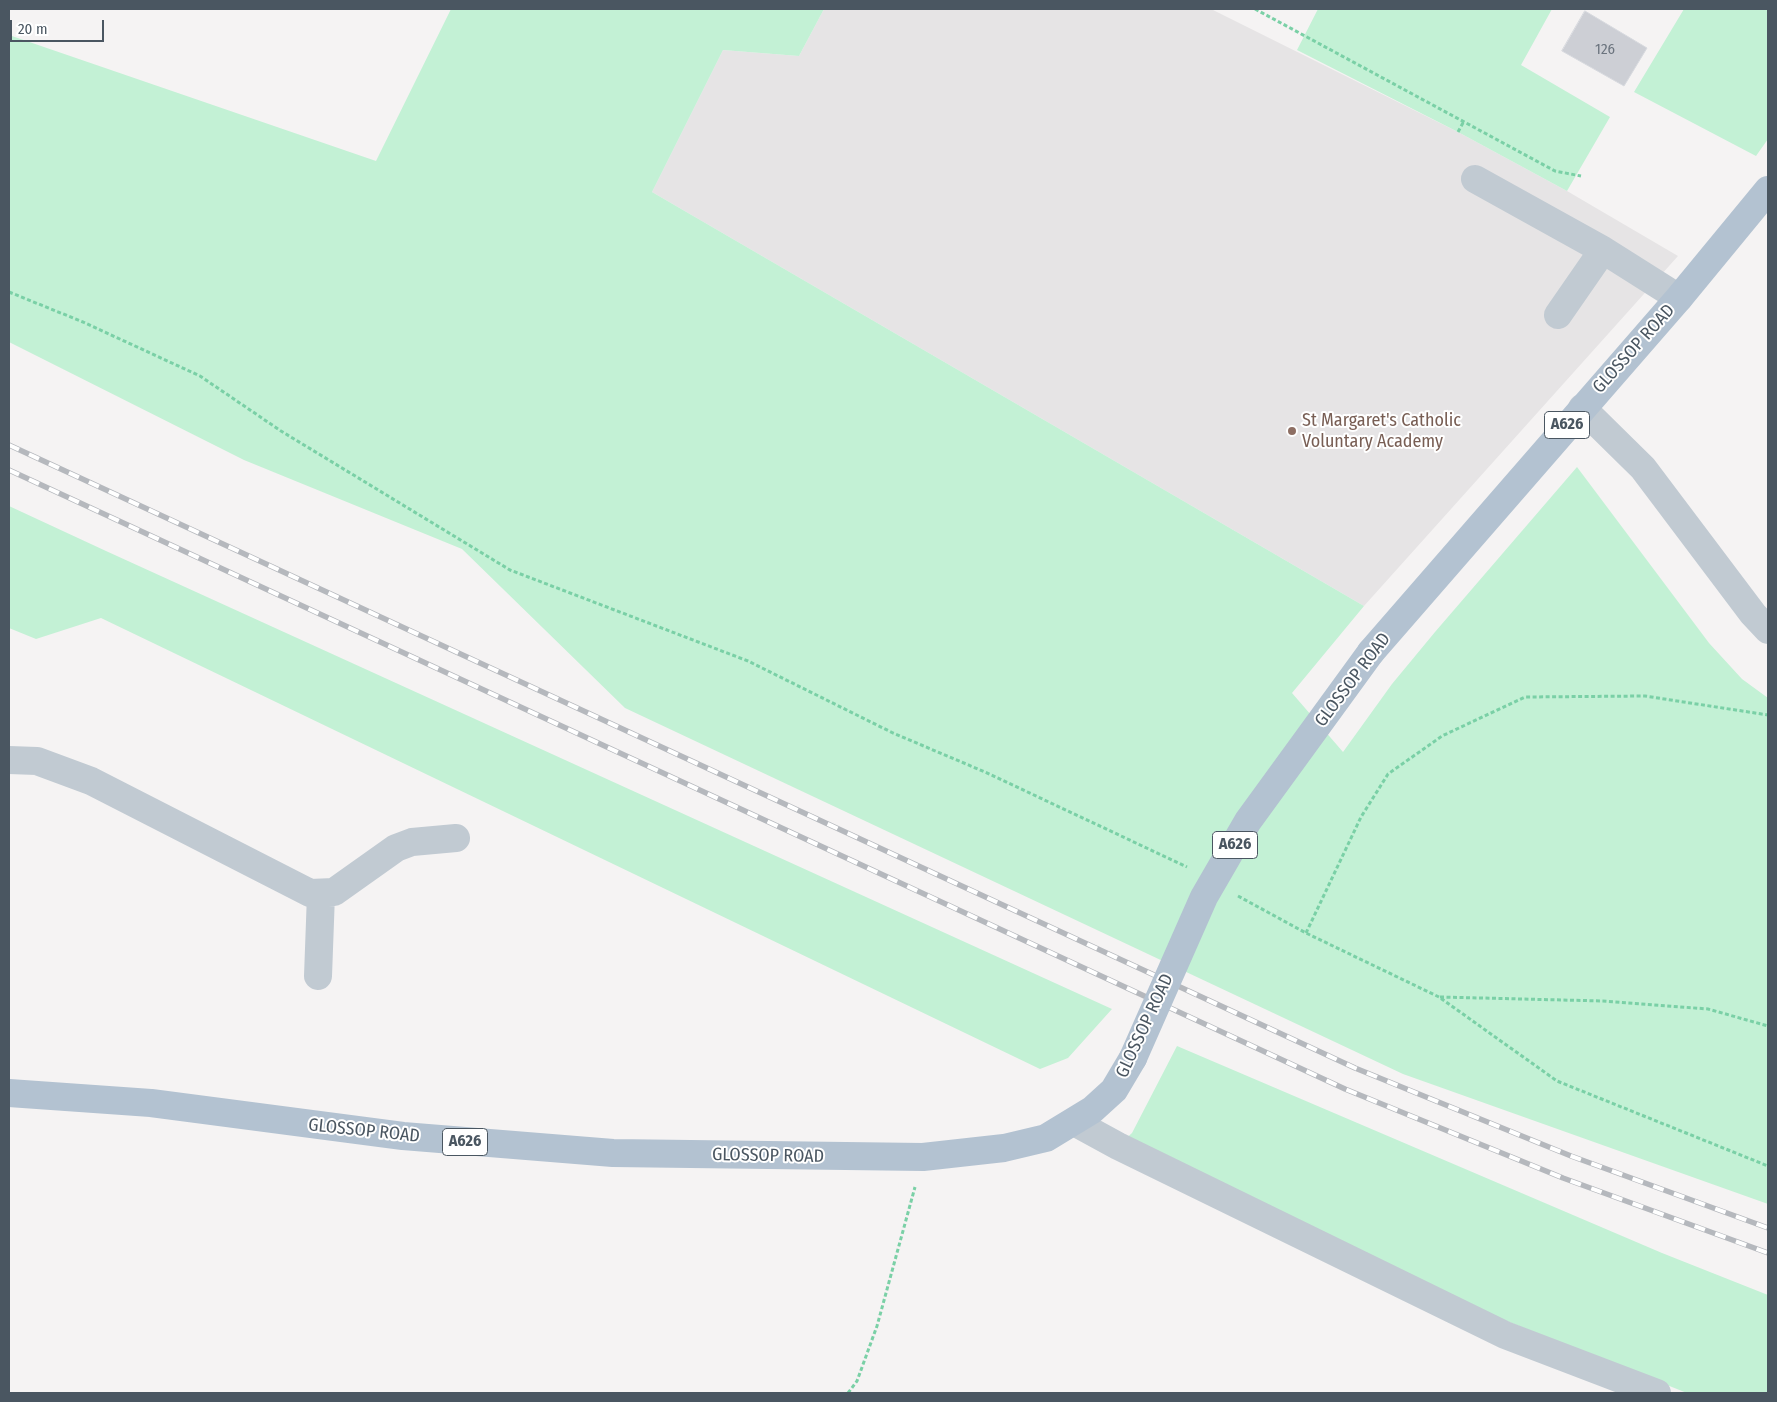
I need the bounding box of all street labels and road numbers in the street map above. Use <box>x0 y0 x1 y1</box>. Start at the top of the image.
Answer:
street label: GLOSSOP ROAD <box>1588 300 1680 398</box>
road number: A626 <box>1544 412 1590 438</box>
street label: GLOSSOP ROAD <box>1311 629 1395 731</box>
road number: A626 <box>1212 832 1258 858</box>
street label: GLOSSOP ROAD <box>1112 971 1178 1081</box>
street label: GLOSSOP ROAD <box>307 1114 421 1148</box>
road number: A626 <box>442 1128 488 1156</box>
street label: GLOSSOP ROAD <box>712 1144 824 1168</box>

